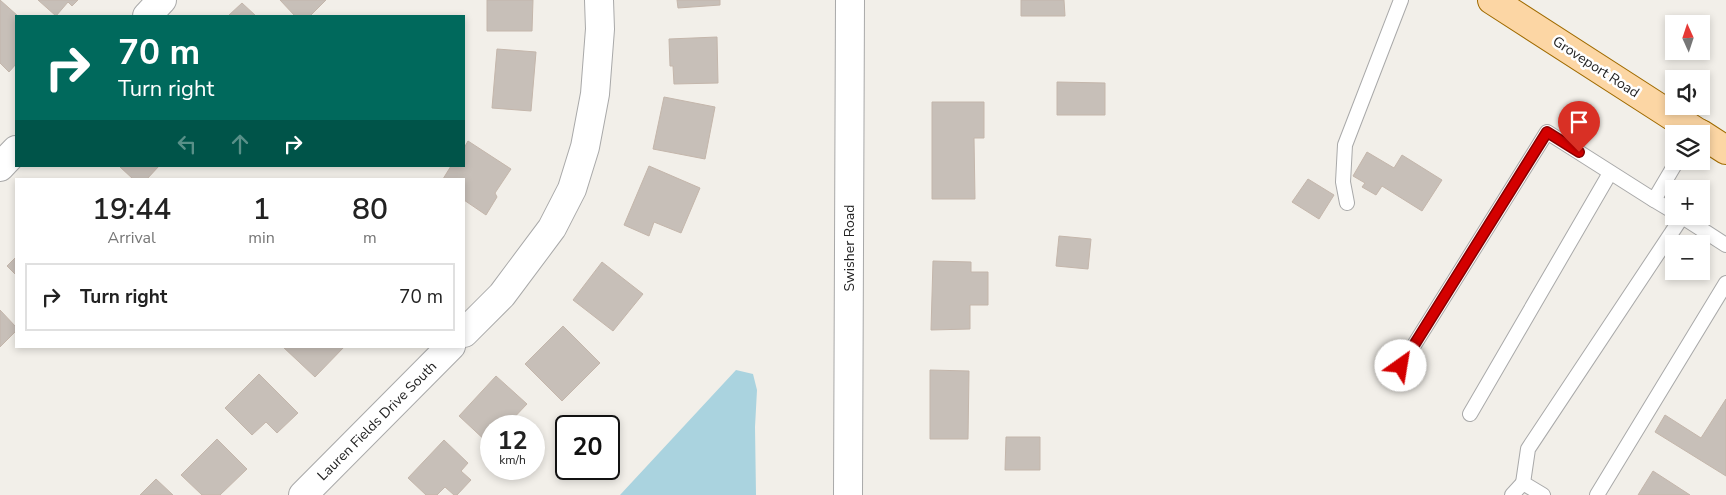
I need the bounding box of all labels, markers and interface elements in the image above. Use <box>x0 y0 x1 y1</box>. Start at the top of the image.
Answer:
north arrow <box>1665 15 1710 60</box>
map controls <box>1665 15 1710 280</box>
text: 70 m <box>118 29 200 76</box>
street label: Groveport Road <box>1549 32 1643 102</box>
icon: right <box>35 35 100 100</box>
button: sound <box>1665 70 1710 115</box>
text: Turn right <box>118 74 214 104</box>
pin <box>1558 101 1600 152</box>
icon: arrive <box>1565 108 1593 136</box>
button: layers <box>1665 125 1710 170</box>
icon: left <box>173 130 201 158</box>
icon: ahead <box>226 130 254 158</box>
icon: right <box>279 130 307 158</box>
button: + <box>1665 180 1710 225</box>
text: 19:44 <box>92 189 171 230</box>
text: 1 <box>253 189 271 230</box>
text: 80 <box>352 189 388 230</box>
street label: Swisher Road <box>840 205 859 291</box>
text: Arrival <box>108 227 156 249</box>
text: min <box>248 227 275 249</box>
text: m <box>363 227 377 249</box>
button: − <box>1665 235 1710 280</box>
icon: right <box>37 283 65 311</box>
text: Turn right <box>80 284 167 310</box>
text: 70 m <box>399 284 443 310</box>
position arrow <box>1374 339 1426 391</box>
street label: Lauren Fields Drive South <box>313 357 441 485</box>
speed limit sign: 20 <box>555 415 620 480</box>
text: 12 <box>497 424 528 458</box>
text: km/h <box>499 452 526 468</box>

